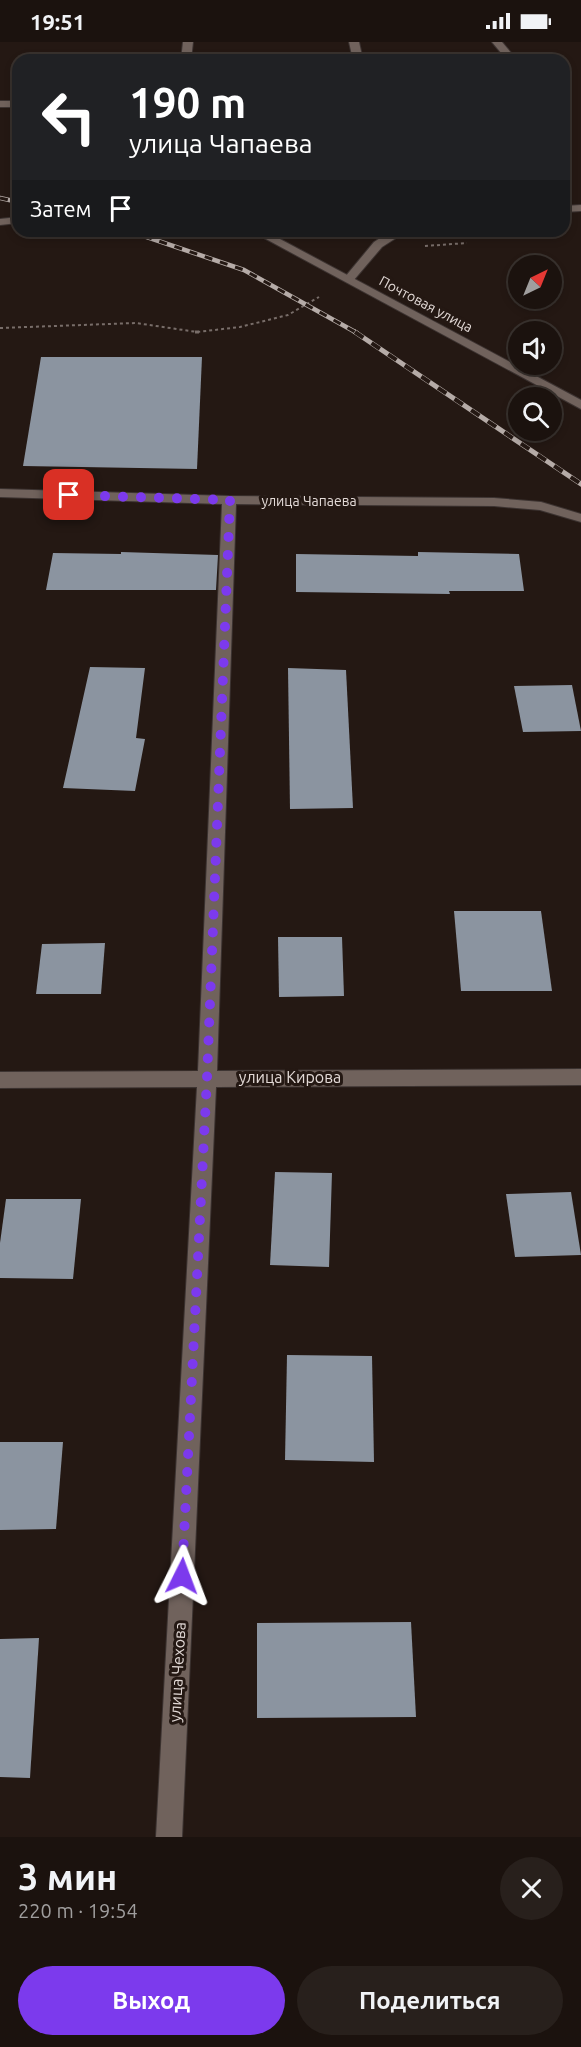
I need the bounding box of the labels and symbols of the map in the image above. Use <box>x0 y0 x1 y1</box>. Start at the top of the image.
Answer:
north arrow <box>508 255 562 309</box>
street label: Почтовая улица <box>377 273 475 335</box>
pin <box>43 469 94 520</box>
street label: улица Чапаева <box>261 493 357 509</box>
street label: улица Кирова <box>239 1068 341 1086</box>
position arrow <box>150 1544 214 1608</box>
street label: улица Чехова <box>165 1621 189 1723</box>

